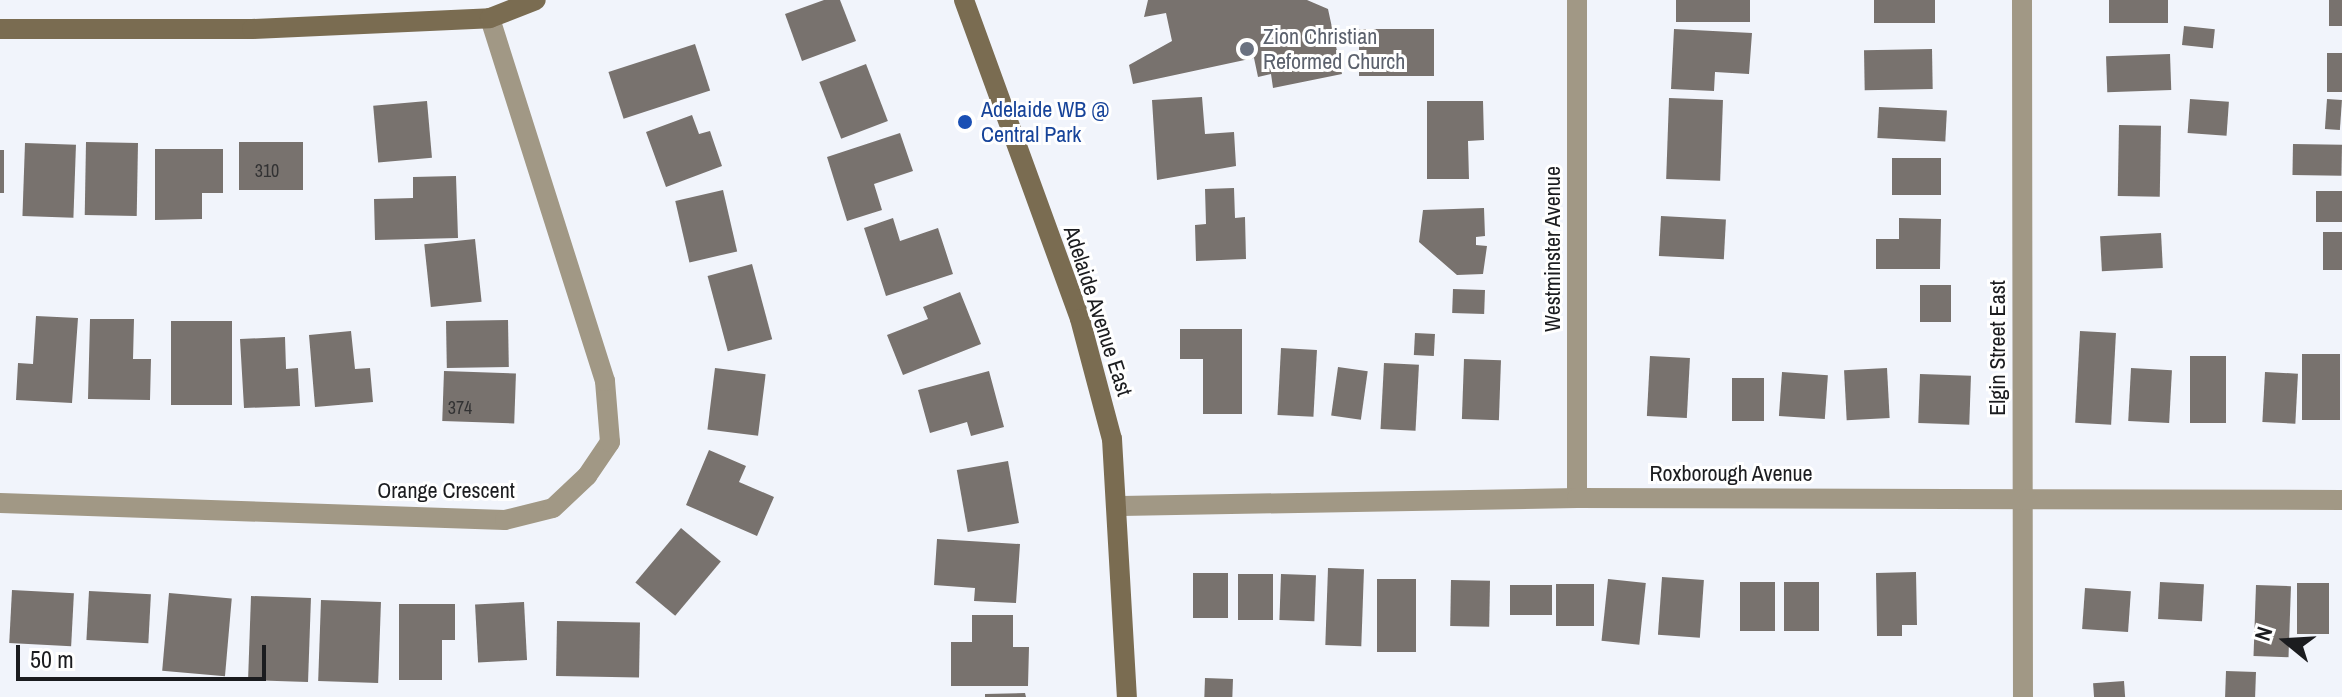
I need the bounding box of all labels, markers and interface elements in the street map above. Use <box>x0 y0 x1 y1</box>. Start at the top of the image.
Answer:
place label: Zion Christian Reformed Church <box>1263 23 1405 74</box>
marker: Zion Christian Reformed Church <box>1238 40 1256 58</box>
place label: Adelaide WB @ Central Park <box>981 96 1110 148</box>
marker: Adelaide WB @ Central Park <box>956 113 974 131</box>
house number: 310 <box>255 160 279 182</box>
street label: Westminster Avenue <box>1540 166 1566 332</box>
street label: Adelaide Avenue East <box>1058 222 1138 400</box>
street label: Elgin Street East <box>1985 280 2011 416</box>
house number: 374 <box>448 397 472 419</box>
street label: Roxborough Avenue <box>1649 461 1813 487</box>
street label: Orange Crescent <box>377 478 515 504</box>
north arrow <box>2246 601 2326 681</box>
text: N <box>2247 623 2279 644</box>
scale bar <box>20 629 270 679</box>
text: 50 m <box>30 643 74 675</box>

